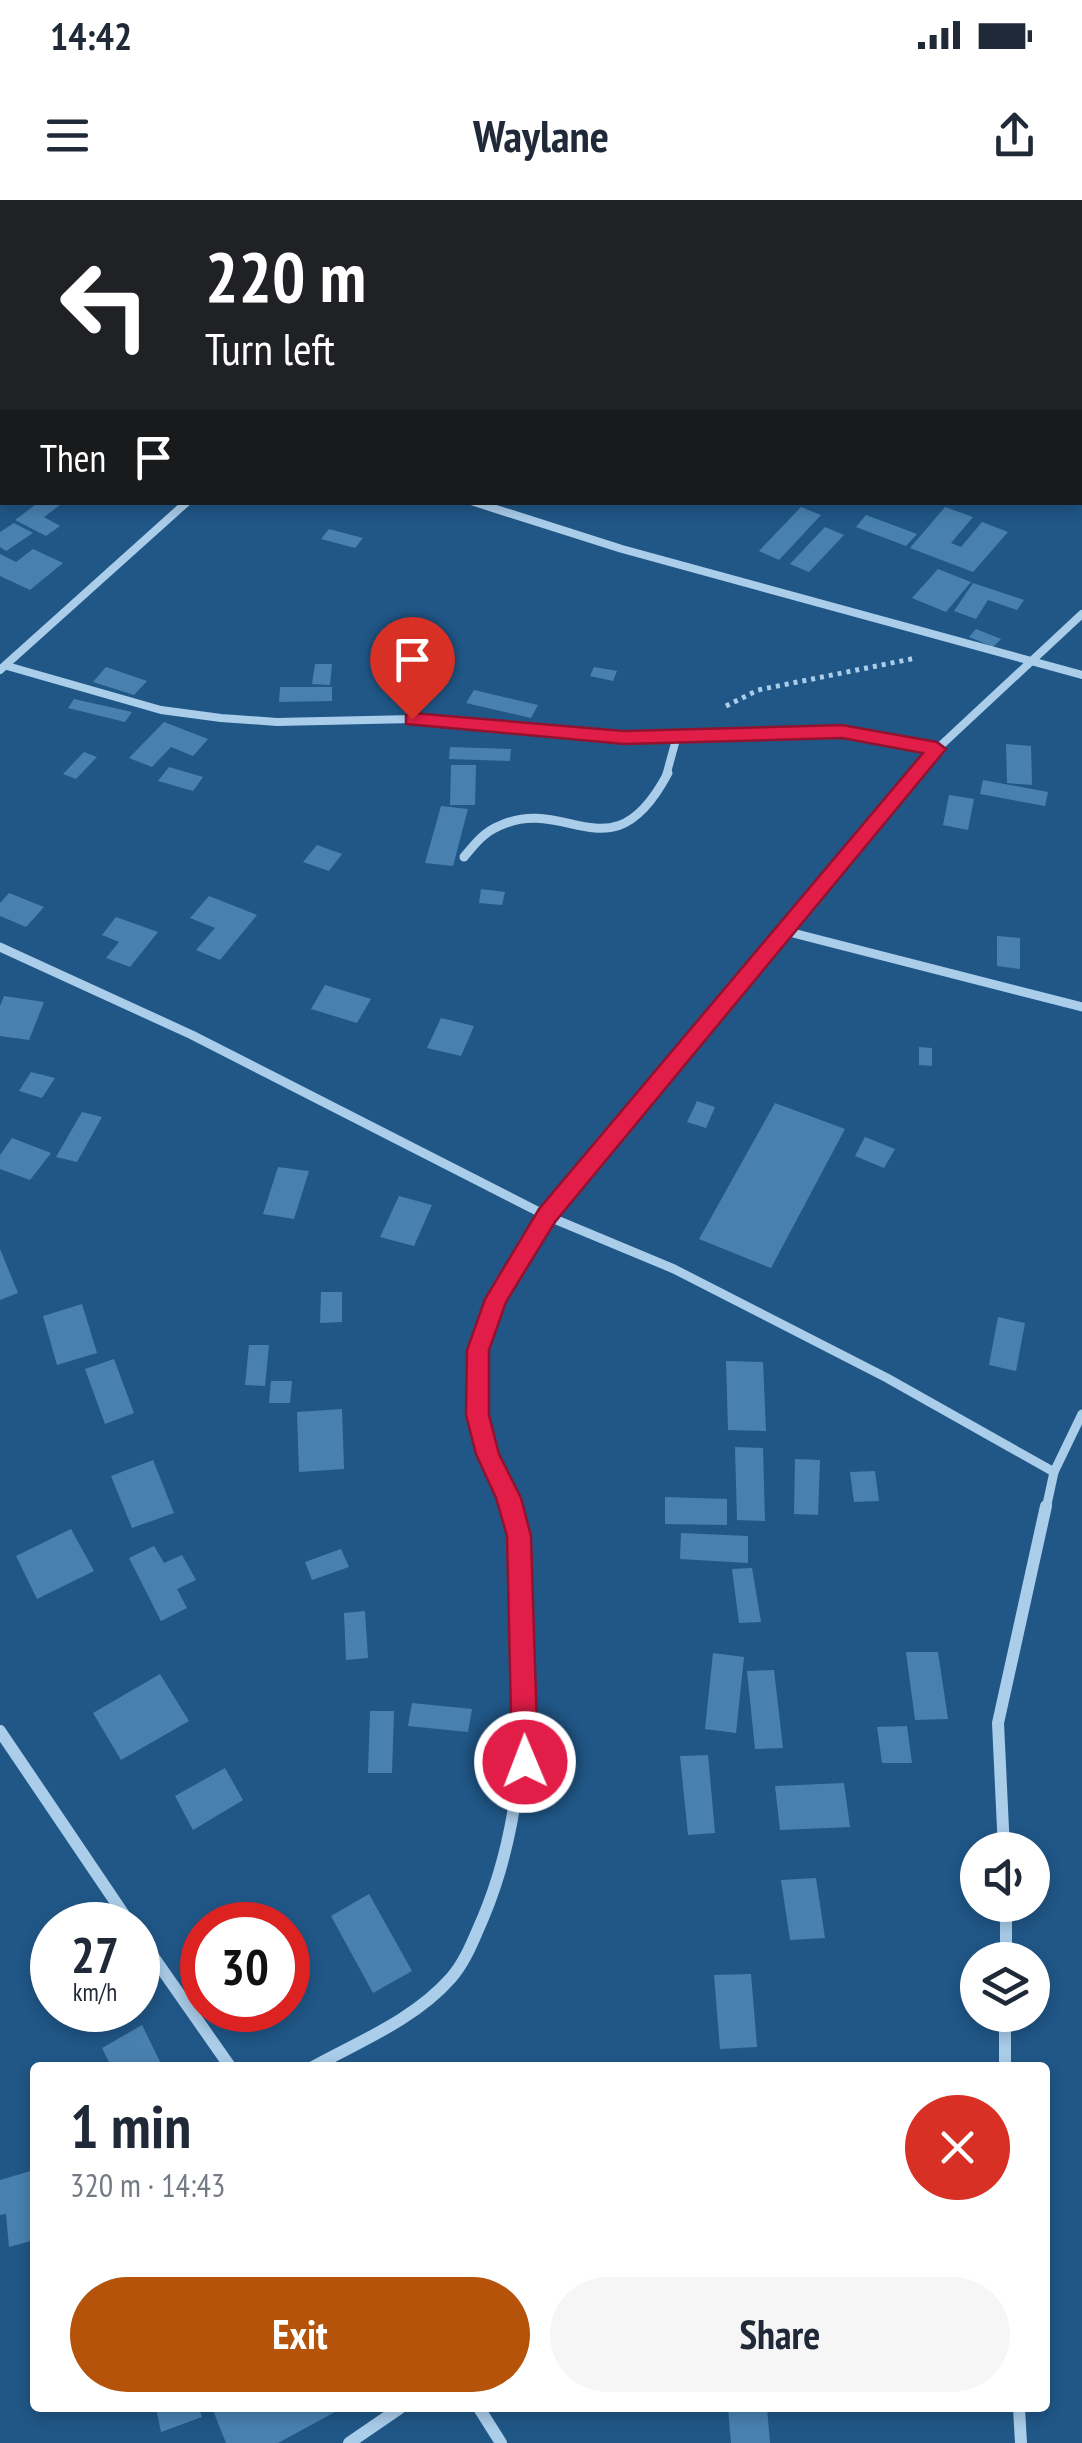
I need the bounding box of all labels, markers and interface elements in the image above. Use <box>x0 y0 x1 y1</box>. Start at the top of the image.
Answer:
text: 14:42 <box>50 11 132 60</box>
text: Waylane <box>473 106 609 164</box>
icon: menu <box>40 108 95 163</box>
icon: share <box>987 108 1042 163</box>
text: 220 m <box>205 231 366 321</box>
icon: left <box>40 240 170 370</box>
text: Turn left <box>205 319 335 377</box>
icon: arrive <box>126 430 181 485</box>
text: Then <box>40 433 106 482</box>
pin <box>370 617 455 720</box>
icon: arrive <box>385 632 440 687</box>
position arrow <box>473 1710 577 1814</box>
map controls <box>960 1832 1050 2032</box>
button: sound <box>960 1832 1050 1922</box>
speed limit sign: 30 <box>180 1902 310 2032</box>
text: 27 <box>71 1922 119 1987</box>
button: layers <box>960 1942 1050 2032</box>
text: km/h <box>73 1976 117 2008</box>
text: 1 min <box>70 2087 191 2165</box>
button: close <box>905 2095 1010 2200</box>
text: 320 m · 14:43 <box>70 2164 225 2206</box>
button: Exit <box>70 2277 530 2392</box>
button: Share <box>550 2277 1010 2392</box>

